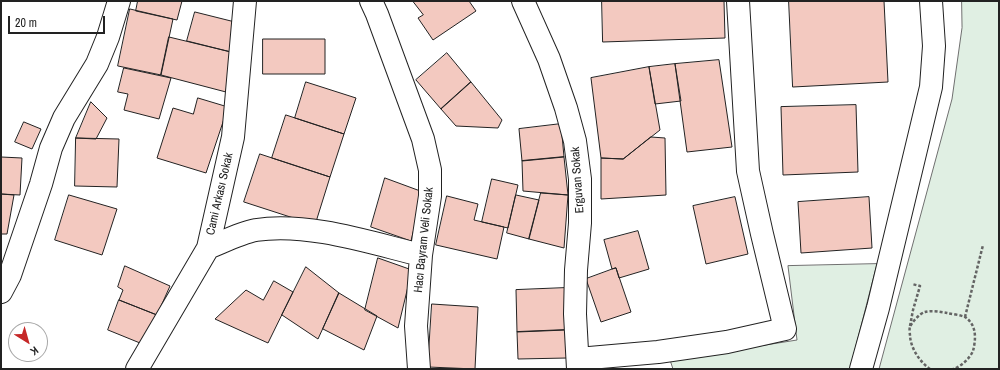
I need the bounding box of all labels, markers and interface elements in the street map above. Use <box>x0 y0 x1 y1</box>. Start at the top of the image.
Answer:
scale bar <box>10 8 107 34</box>
text: 20 m <box>15 15 37 31</box>
street label: Erguvan Sokak <box>568 146 588 214</box>
street label: Cami Arkası Sokak <box>204 151 236 237</box>
street label: Hacı Bayram Veli Sokak <box>411 186 437 294</box>
north arrow <box>8 322 48 362</box>
text: K <box>28 343 41 358</box>

